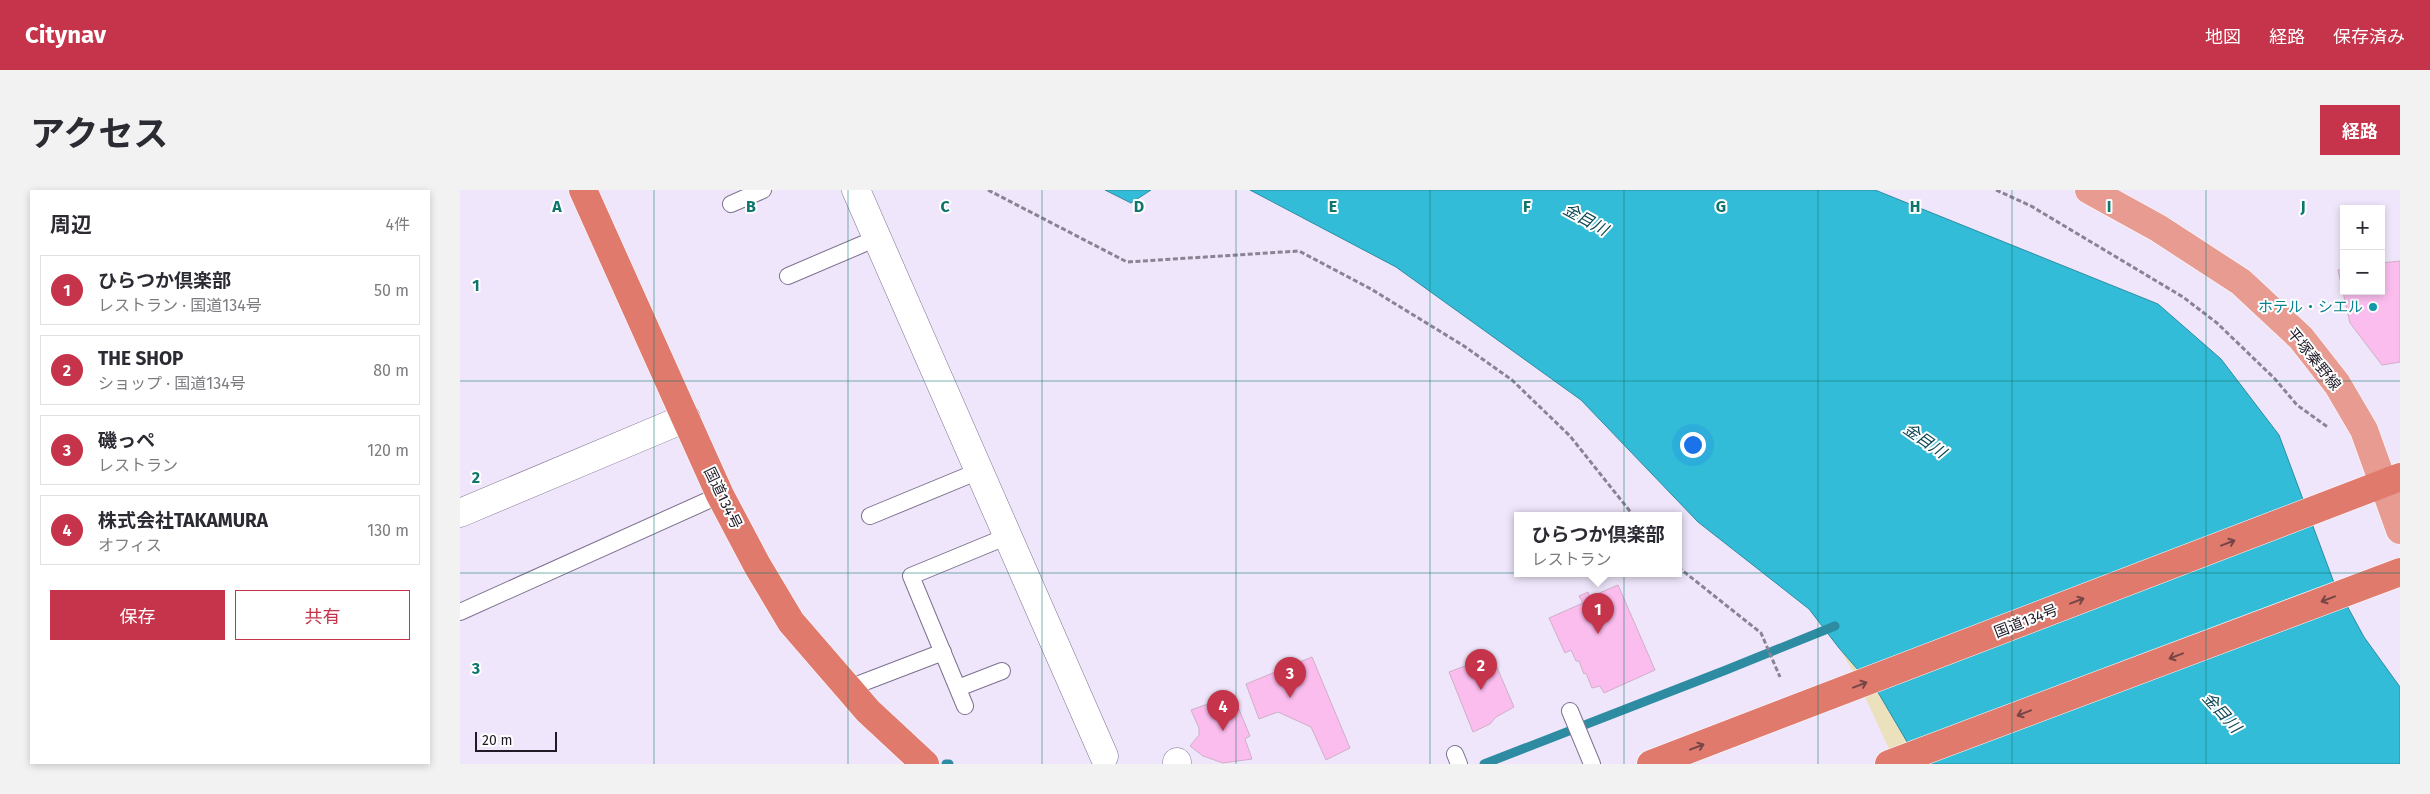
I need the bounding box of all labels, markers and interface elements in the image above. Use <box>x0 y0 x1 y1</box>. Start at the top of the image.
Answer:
text: Citynav <box>25 21 106 49</box>
text: 地図 <box>2205 26 2241 48</box>
text: 経路 <box>2269 26 2305 48</box>
text: 保存済み <box>2333 26 2405 48</box>
button: 経路 <box>2320 105 2400 155</box>
text: アクセス <box>30 113 168 155</box>
text: A <box>551 197 562 216</box>
text: B <box>746 197 756 216</box>
text: C <box>940 197 950 216</box>
text: D <box>1134 197 1144 216</box>
text: E <box>1329 197 1337 216</box>
text: F <box>1523 197 1531 216</box>
text: G <box>1716 197 1726 216</box>
text: H <box>1910 197 1920 216</box>
text: I <box>2107 197 2111 216</box>
text: J <box>2299 197 2306 216</box>
water label: 金目川 <box>1560 199 1613 240</box>
map controls <box>2340 205 2385 295</box>
button: + <box>2340 205 2385 250</box>
text: 周辺 <box>50 212 92 238</box>
text: 4件 <box>385 215 410 234</box>
button: − <box>2340 250 2385 295</box>
text: ひらつか倶楽部 <box>98 269 231 292</box>
text: 1 <box>472 276 480 295</box>
text: 1 <box>63 281 71 300</box>
text: 50 m <box>374 281 409 300</box>
text: レストラン · 国道134号 <box>98 296 262 315</box>
place label: ホテル・シエル <box>2258 298 2363 316</box>
marker: ホテル・シエル <box>2367 301 2379 313</box>
street label: 平塚秦野線 <box>2283 324 2345 394</box>
text: THE SHOP <box>98 347 183 370</box>
text: 2 <box>63 361 71 380</box>
text: 80 m <box>373 361 409 380</box>
text: ショップ · 国道134号 <box>98 374 246 393</box>
water label: 金目川 <box>1900 419 1951 463</box>
text: 磯っペ <box>98 429 155 452</box>
your location <box>1680 432 1706 458</box>
text: 3 <box>63 441 71 460</box>
text: 120 m <box>367 441 409 460</box>
text: レストラン <box>98 456 178 475</box>
street label: 国道134号 <box>700 464 746 532</box>
text: 2 <box>472 468 480 487</box>
text: 株式会社TAKAMURA <box>98 509 268 532</box>
popup <box>1514 512 1682 577</box>
text: 4 <box>62 521 72 540</box>
text: 130 m <box>367 521 409 540</box>
text: ひらつか倶楽部 <box>1531 523 1665 546</box>
text: オフィス <box>98 536 162 555</box>
one-way arrow <box>2221 537 2236 546</box>
text: レストラン <box>1531 550 1612 569</box>
button: 保存 <box>50 590 225 640</box>
button: 共有 <box>235 590 410 640</box>
pin: 1 <box>1582 593 1614 634</box>
one-way arrow <box>2321 595 2336 604</box>
one-way arrow <box>2069 596 2084 605</box>
street label: 国道134号 <box>1992 601 2060 641</box>
pin: 2 <box>1465 649 1497 690</box>
one-way arrow <box>2169 652 2184 661</box>
pin: 3 <box>1274 657 1306 698</box>
text: 3 <box>471 659 480 678</box>
one-way arrow <box>1852 680 1867 689</box>
water label: 金目川 <box>2199 688 2246 738</box>
pin: 4 <box>1207 690 1239 731</box>
one-way arrow <box>2017 709 2032 718</box>
scale bar <box>475 729 558 752</box>
text: 20 m <box>482 732 512 749</box>
one-way arrow <box>1688 742 1704 751</box>

